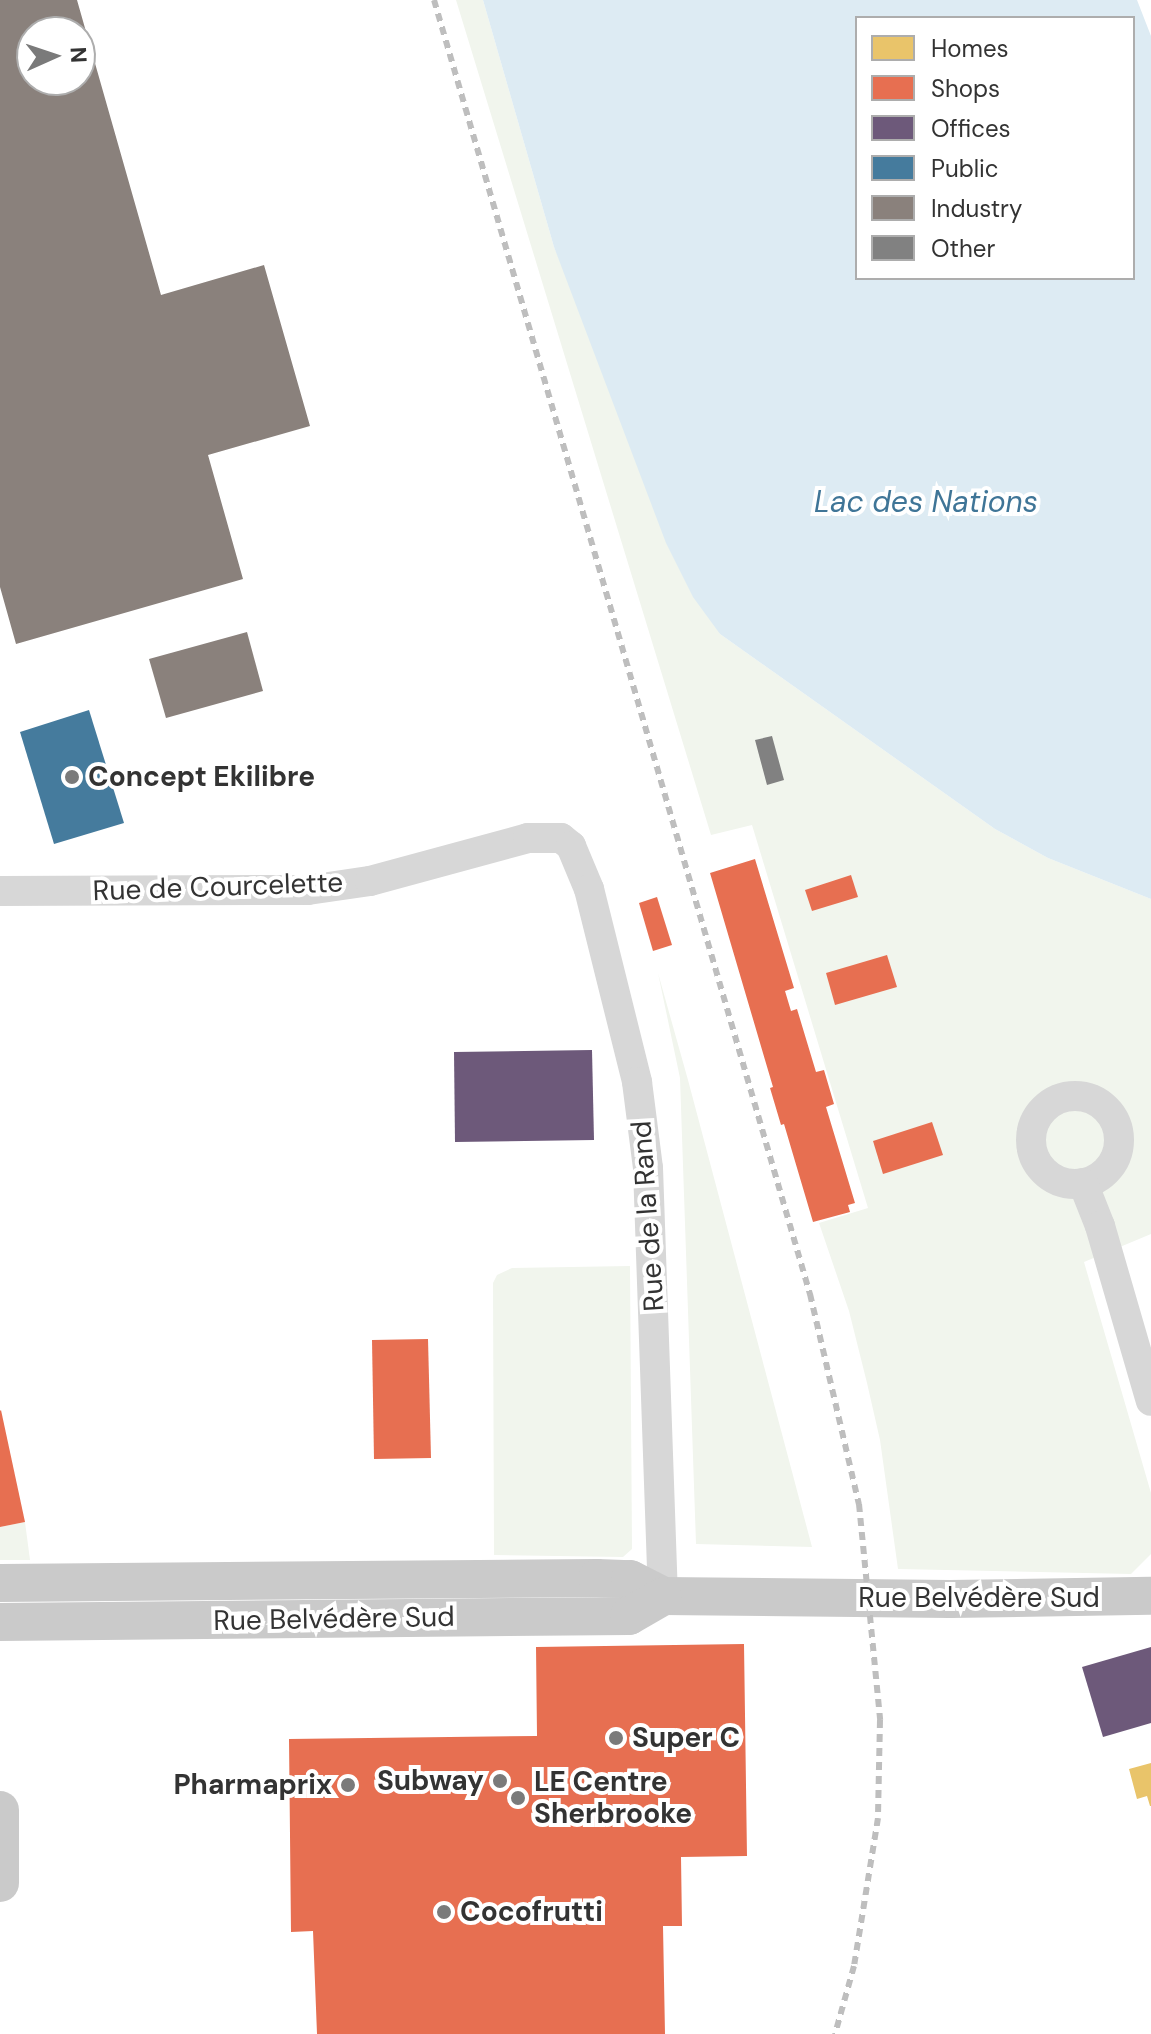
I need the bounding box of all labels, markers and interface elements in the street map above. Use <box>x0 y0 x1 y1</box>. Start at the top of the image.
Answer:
north arrow <box>16 16 96 96</box>
legend <box>855 16 1135 280</box>
text: Homes <box>931 33 1009 64</box>
text: N <box>64 46 93 64</box>
text: Shops <box>931 73 1000 104</box>
text: Offices <box>931 113 1011 144</box>
text: Public <box>931 153 999 184</box>
text: Industry <box>931 193 1022 224</box>
text: Other <box>931 233 995 264</box>
water label: Lac des Nations <box>814 484 1038 520</box>
place label: Concept Ekilibre <box>88 760 315 794</box>
marker: Concept Ekilibre <box>63 768 81 786</box>
street label: Rue de Courcelette <box>92 866 344 908</box>
street label: Rue de la Rand <box>625 1120 671 1312</box>
street label: Rue Belvédère Sud <box>858 1581 1100 1615</box>
street label: Rue Belvédère Sud <box>213 1600 455 1638</box>
place label: Super C <box>632 1721 740 1755</box>
marker: Super C <box>607 1729 625 1747</box>
place label: Subway <box>377 1764 484 1798</box>
place label: LE Centre Sherbrooke <box>534 1765 692 1831</box>
place label: Pharmaprix <box>173 1768 332 1802</box>
marker: Subway <box>491 1772 509 1790</box>
marker: Pharmaprix <box>339 1776 357 1794</box>
marker: LE Centre Sherbrooke <box>509 1789 527 1807</box>
place label: Cocofrutti <box>460 1895 603 1929</box>
marker: Cocofrutti <box>435 1903 453 1921</box>

